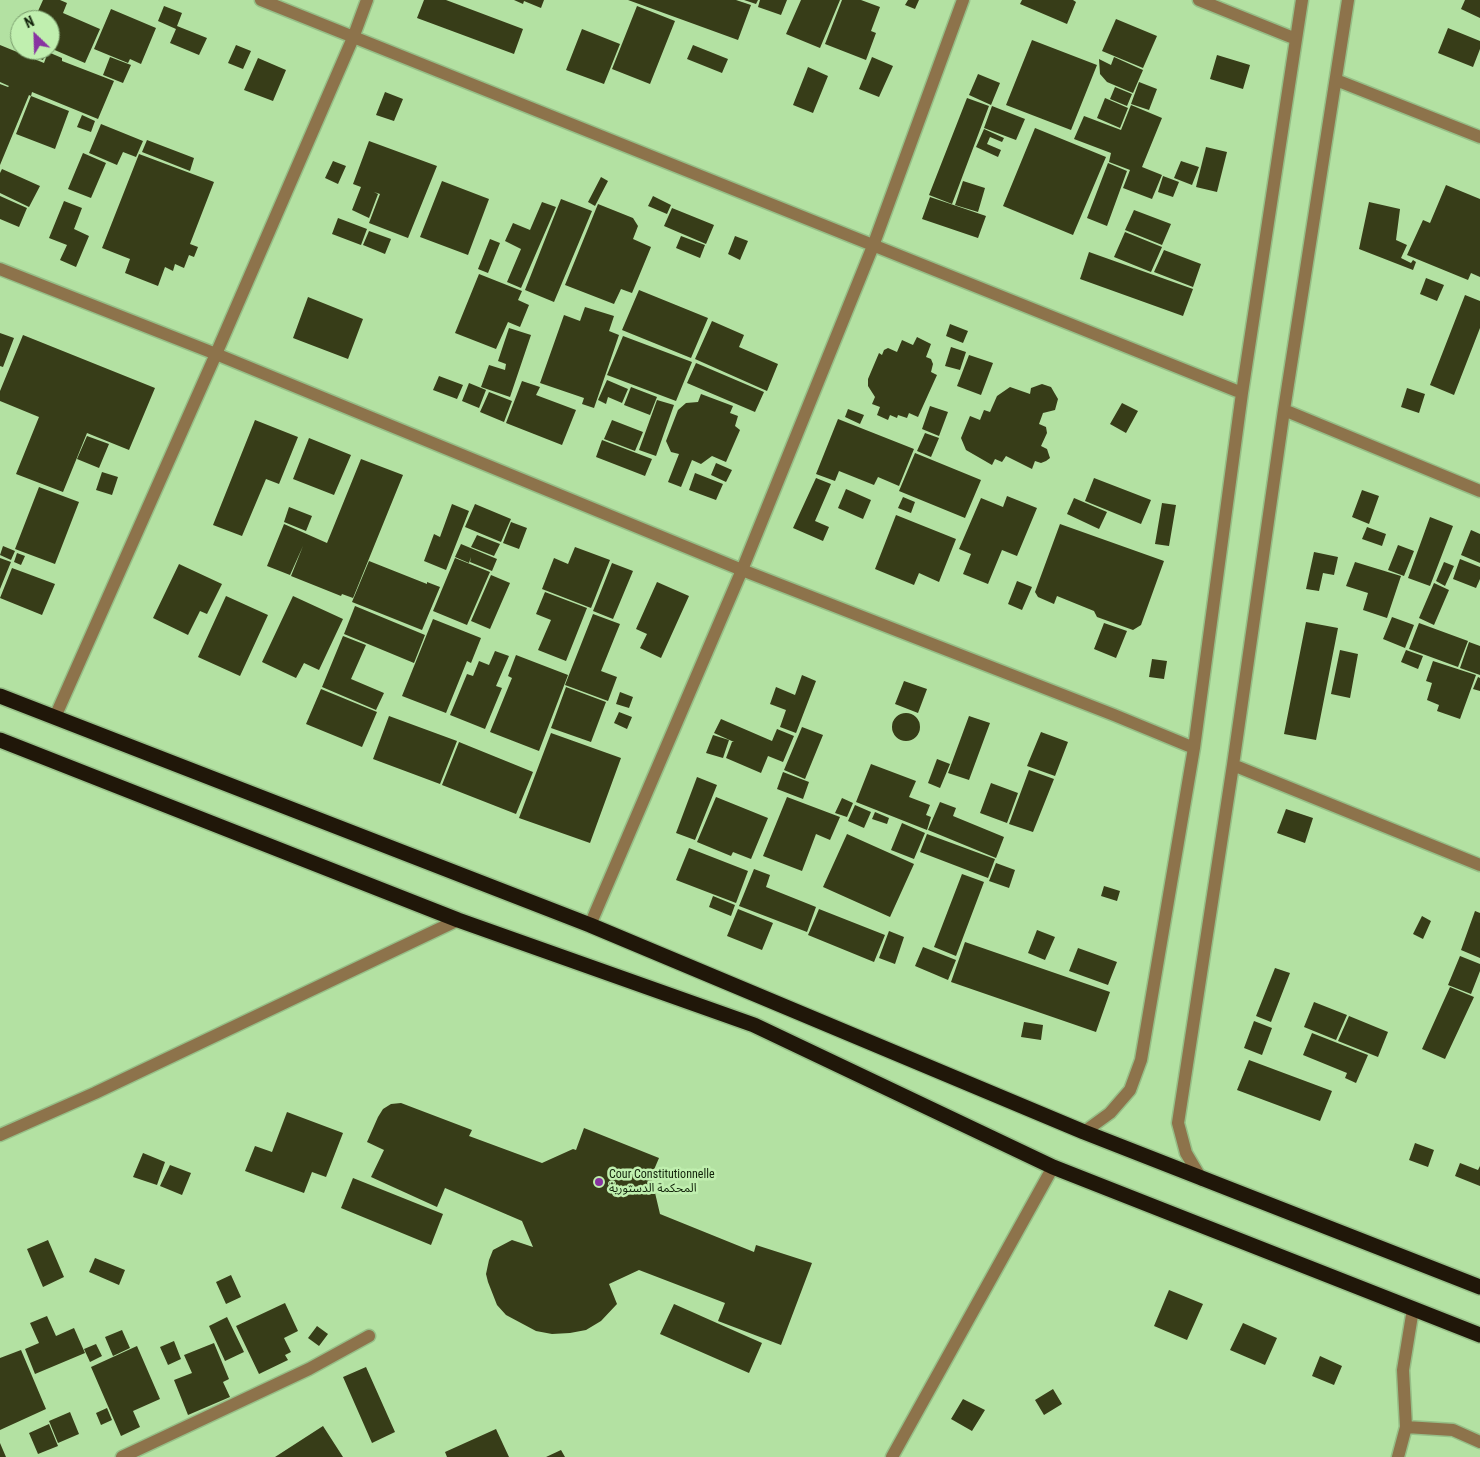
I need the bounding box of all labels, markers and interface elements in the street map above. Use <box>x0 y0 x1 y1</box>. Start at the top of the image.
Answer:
north arrow <box>10 10 60 60</box>
text: N <box>22 13 36 31</box>
place label: Cour Constitutionnelle المحكمة الدستورية <box>609 1168 715 1196</box>
marker: Cour Constitutionnelle المحكمة الدستورية <box>593 1176 605 1188</box>

